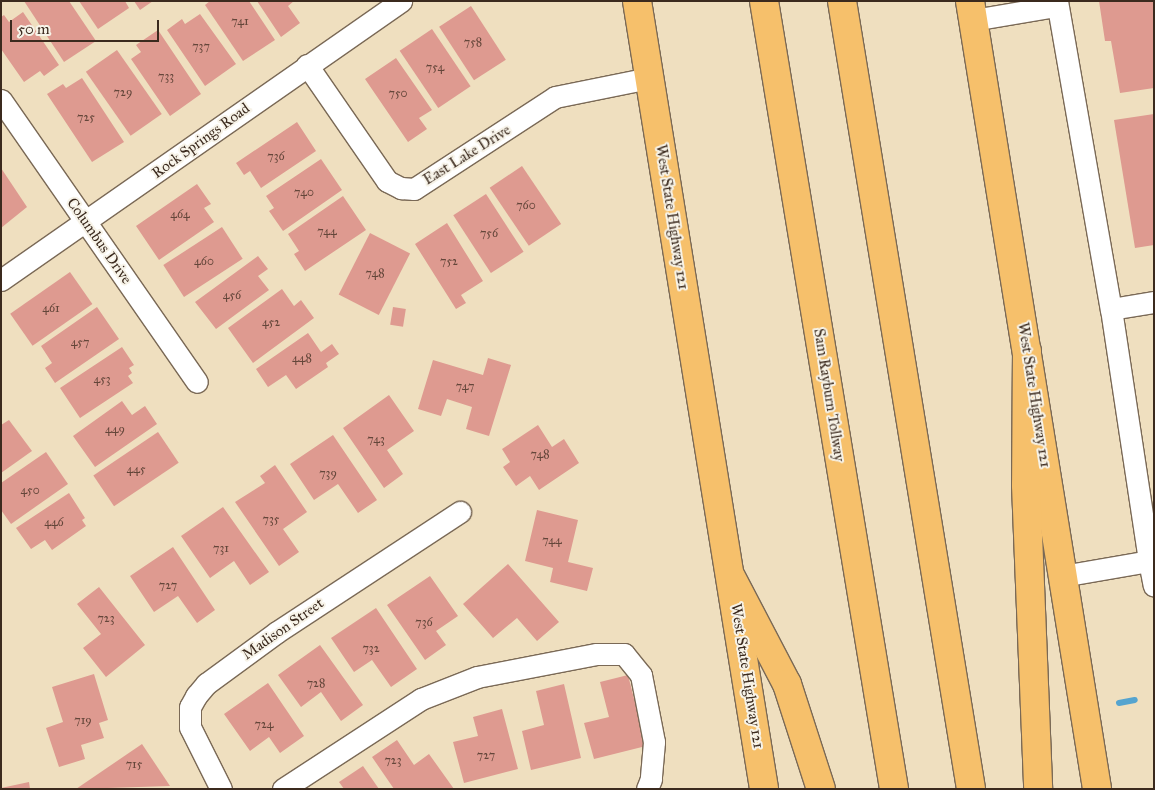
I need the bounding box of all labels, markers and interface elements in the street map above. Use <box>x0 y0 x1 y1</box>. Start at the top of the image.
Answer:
scale bar <box>12 10 161 42</box>
house number: 741 <box>231 15 249 29</box>
text: 50 m <box>18 20 50 38</box>
house number: 758 <box>464 36 482 50</box>
house number: 737 <box>192 40 210 54</box>
house number: 754 <box>426 61 444 75</box>
house number: 733 <box>158 70 174 84</box>
house number: 729 <box>114 86 132 100</box>
house number: 750 <box>389 87 407 101</box>
street label: Rock Springs Road <box>149 100 253 182</box>
house number: 725 <box>77 111 95 125</box>
street label: East Lake Drive <box>420 121 514 189</box>
street label: West State Highway 121 <box>652 143 692 291</box>
house number: 736 <box>267 150 285 164</box>
house number: 740 <box>294 186 314 200</box>
street label: Columbus Drive <box>63 194 135 288</box>
house number: 760 <box>516 199 536 213</box>
house number: 464 <box>170 208 190 222</box>
house number: 744 <box>317 225 337 239</box>
house number: 756 <box>480 227 498 241</box>
house number: 460 <box>194 255 214 269</box>
house number: 752 <box>440 255 458 269</box>
house number: 748 <box>365 267 385 281</box>
house number: 456 <box>223 289 241 303</box>
house number: 461 <box>42 302 60 316</box>
house number: 452 <box>262 316 280 330</box>
street label: West State Highway 121 <box>1014 321 1054 469</box>
street label: Sam Rayburn Tollway <box>810 327 848 463</box>
house number: 457 <box>71 336 89 350</box>
house number: 448 <box>292 352 312 366</box>
house number: 453 <box>93 373 111 387</box>
house number: 747 <box>456 380 474 394</box>
house number: 449 <box>105 423 125 437</box>
house number: 743 <box>367 433 385 447</box>
house number: 748 <box>530 448 550 462</box>
house number: 445 <box>127 463 145 477</box>
house number: 739 <box>319 467 337 481</box>
house number: 450 <box>20 484 40 498</box>
house number: 735 <box>263 513 279 527</box>
house number: 446 <box>44 516 64 530</box>
house number: 744 <box>542 534 562 548</box>
house number: 731 <box>213 542 229 556</box>
house number: 727 <box>159 579 177 593</box>
street label: Madison Street <box>239 594 327 664</box>
street label: West State Highway 121 <box>727 602 767 750</box>
house number: 723 <box>97 612 115 626</box>
house number: 736 <box>415 616 433 630</box>
house number: 732 <box>362 642 380 656</box>
house number: 728 <box>307 677 325 691</box>
house number: 719 <box>74 714 92 728</box>
house number: 724 <box>254 718 274 732</box>
house number: 727 <box>477 749 495 763</box>
house number: 723 <box>384 754 402 768</box>
house number: 715 <box>126 758 142 772</box>

